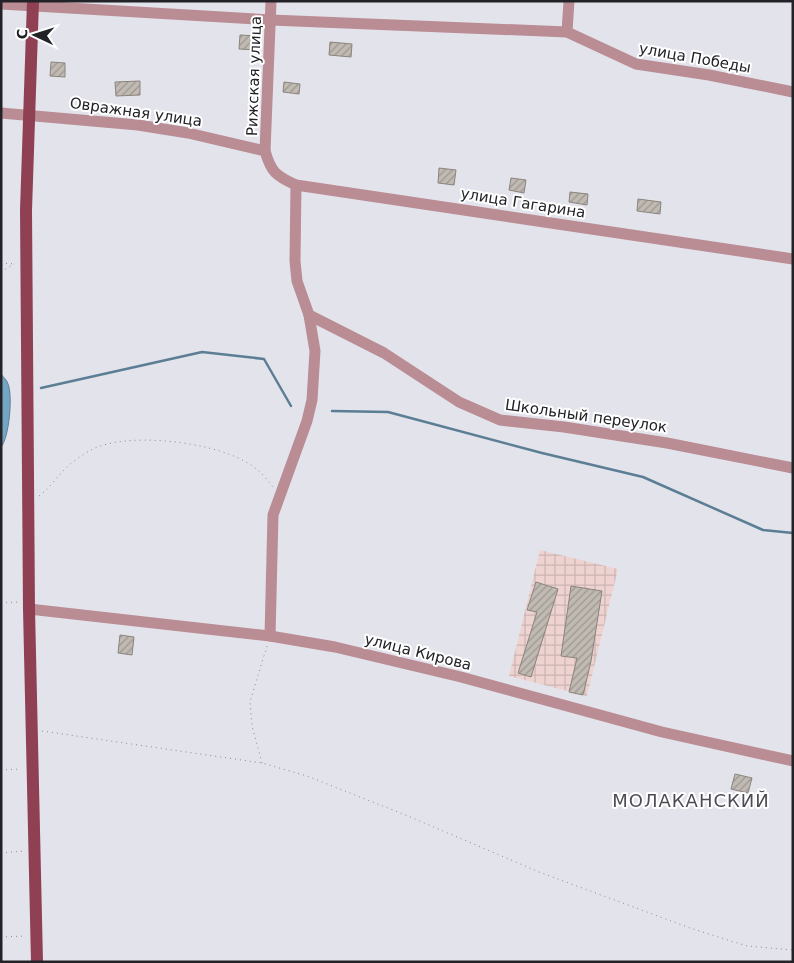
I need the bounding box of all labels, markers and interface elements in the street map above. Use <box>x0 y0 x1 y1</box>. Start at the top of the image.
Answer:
north arrow <box>10 10 60 60</box>
street label: Рижская улица <box>243 16 265 136</box>
text: С <box>14 28 30 40</box>
street label: улица Победы <box>638 39 752 77</box>
street label: Овражная улица <box>69 94 203 130</box>
street label: улица Гагарина <box>459 184 587 222</box>
street label: Школьный переулок <box>504 396 668 436</box>
street label: улица Кирова <box>363 630 473 674</box>
district label: МОЛАКАНСКИЙ <box>612 790 770 811</box>

